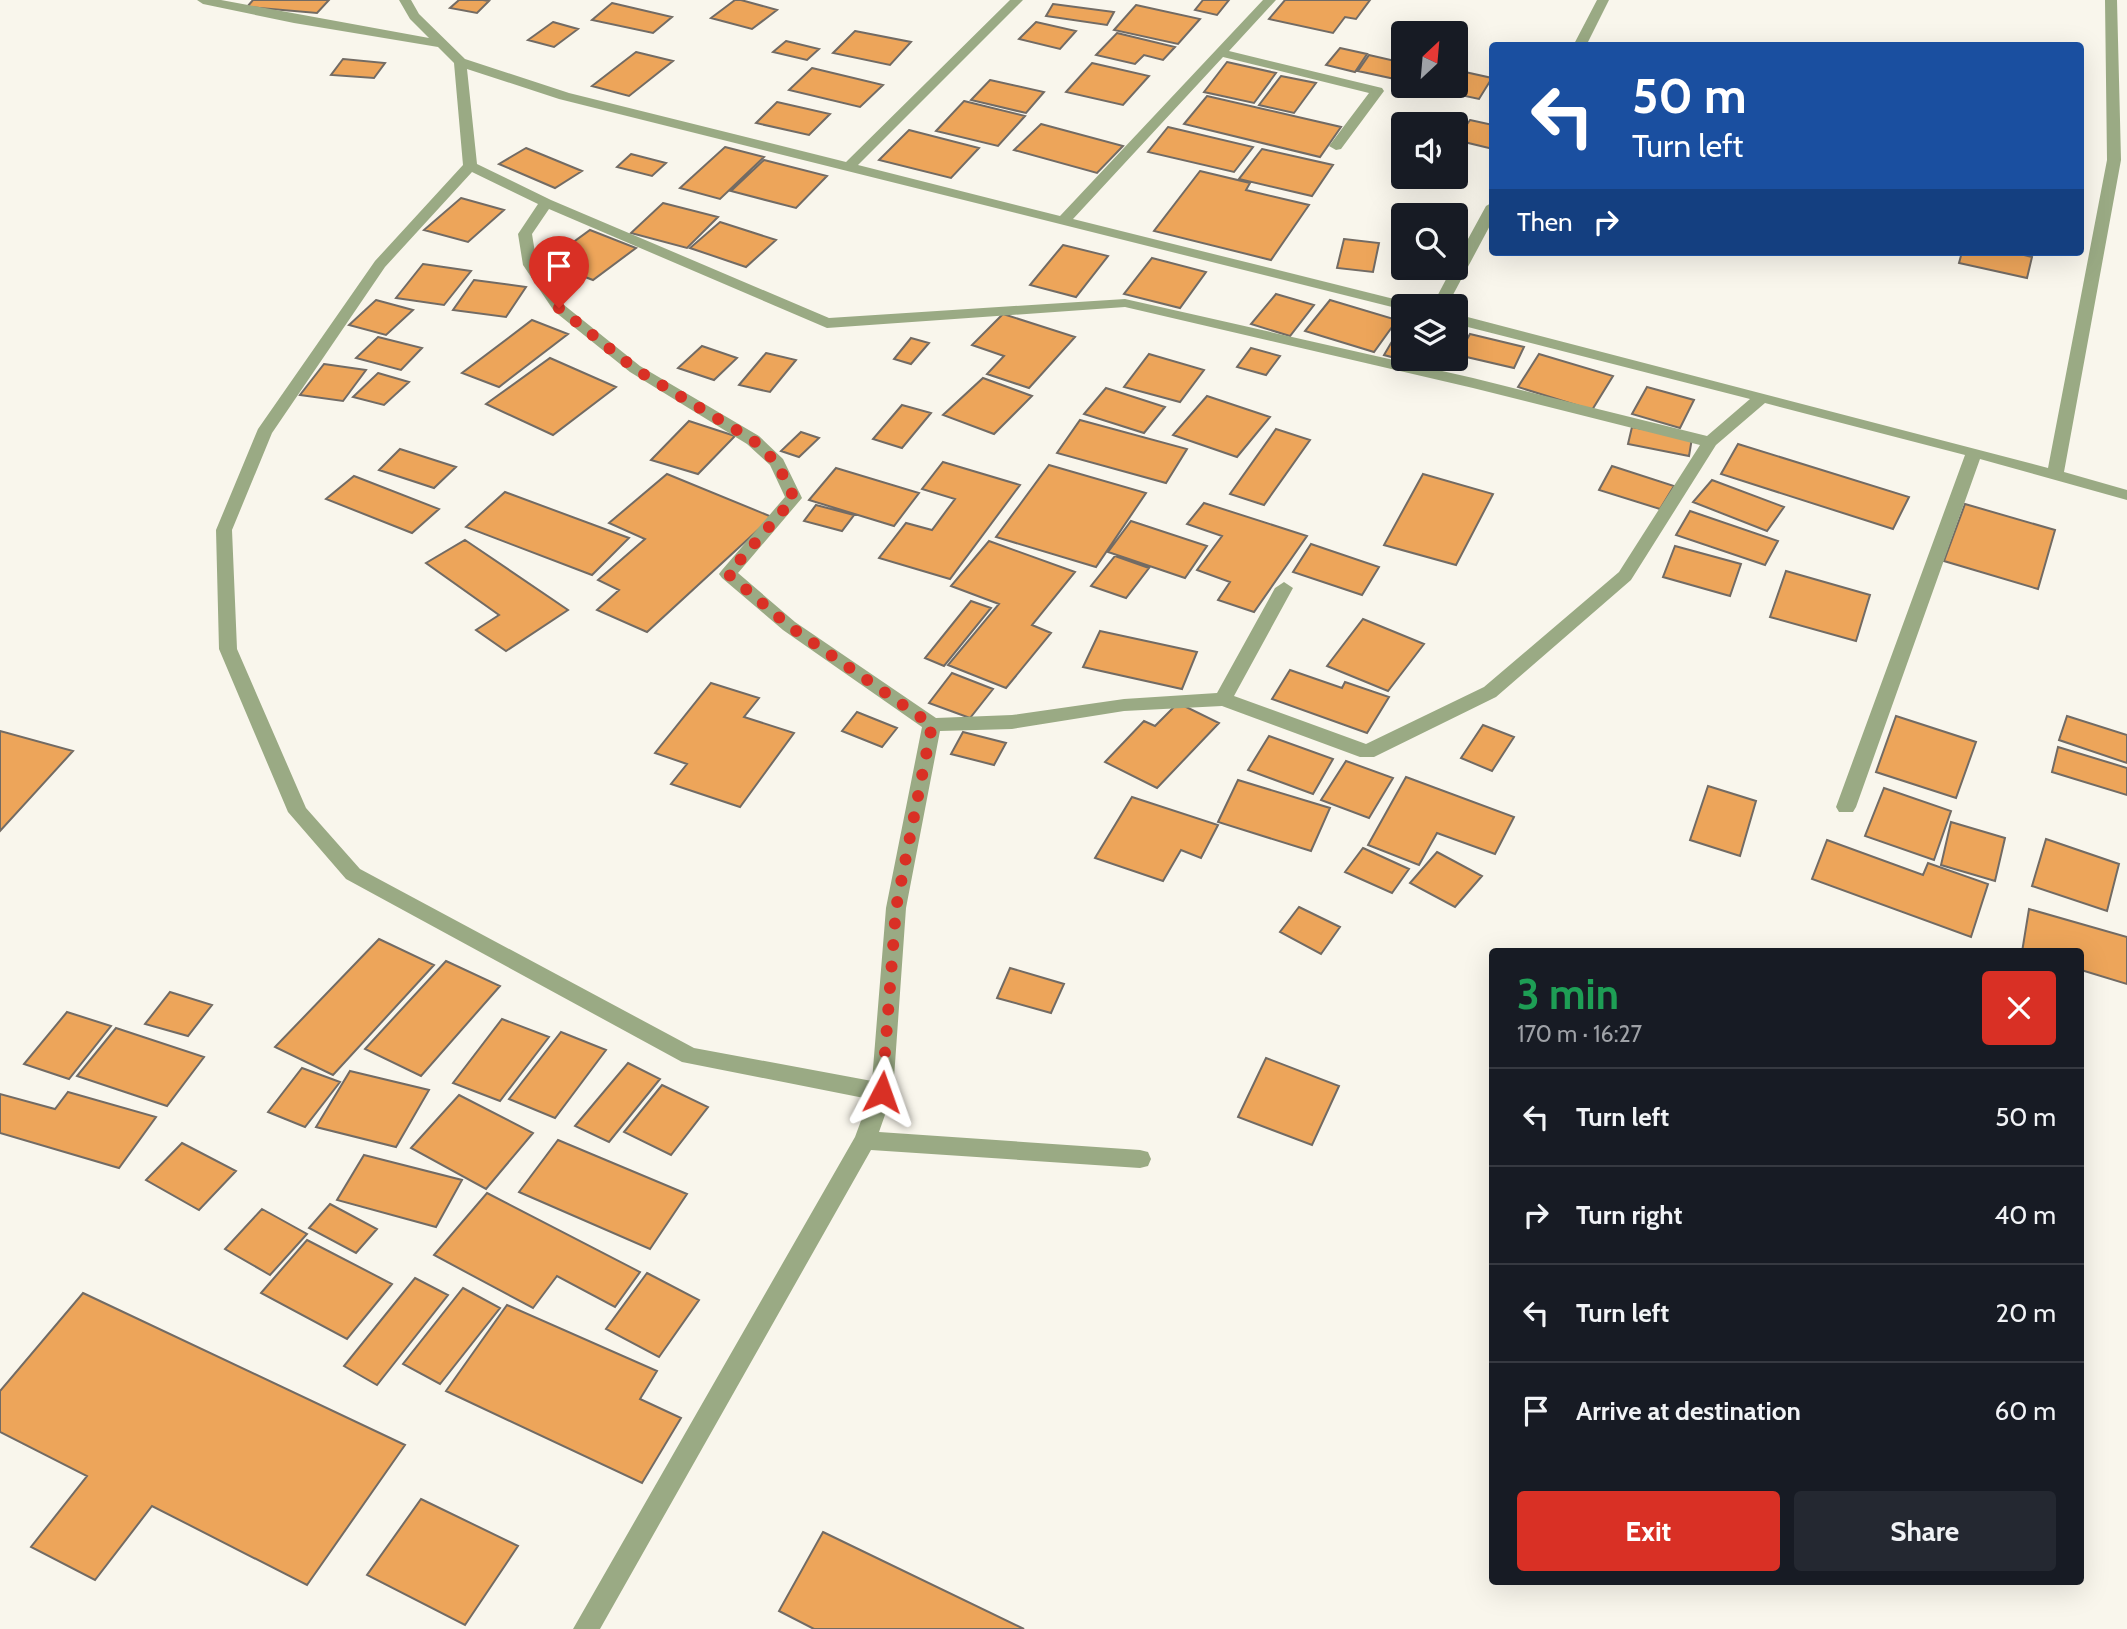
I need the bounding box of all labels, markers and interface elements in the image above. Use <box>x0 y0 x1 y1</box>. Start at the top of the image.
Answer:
north arrow <box>1391 21 1468 98</box>
map controls <box>1391 21 1468 371</box>
text: 50 m <box>1632 66 1747 125</box>
icon: left <box>1517 70 1608 161</box>
button: sound <box>1391 112 1468 189</box>
text: Turn left <box>1632 126 1743 165</box>
button: search <box>1391 203 1468 280</box>
icon: right <box>1587 203 1625 241</box>
text: Then <box>1517 206 1573 238</box>
pin <box>529 236 589 308</box>
icon: arrive <box>540 247 578 285</box>
button: layers <box>1391 294 1468 371</box>
text: 3 min <box>1517 968 1619 1020</box>
button: close <box>1982 971 2056 1045</box>
text: 170 m · 16:27 <box>1517 1020 1642 1048</box>
position arrow <box>845 1055 919 1129</box>
icon: left <box>1517 1098 1555 1136</box>
text: Turn left <box>1576 1101 1669 1133</box>
text: 50 m <box>1995 1101 2056 1133</box>
icon: right <box>1517 1196 1555 1234</box>
text: Turn right <box>1576 1199 1682 1231</box>
text: 40 m <box>1994 1199 2056 1231</box>
icon: left <box>1517 1294 1555 1332</box>
text: Turn left <box>1576 1297 1669 1329</box>
text: 20 m <box>1996 1297 2056 1329</box>
icon: arrive <box>1517 1392 1555 1430</box>
text: Arrive at destination <box>1576 1395 1801 1427</box>
text: 60 m <box>1994 1395 2056 1427</box>
button: Exit <box>1517 1491 1780 1571</box>
button: Share <box>1794 1491 2056 1571</box>

